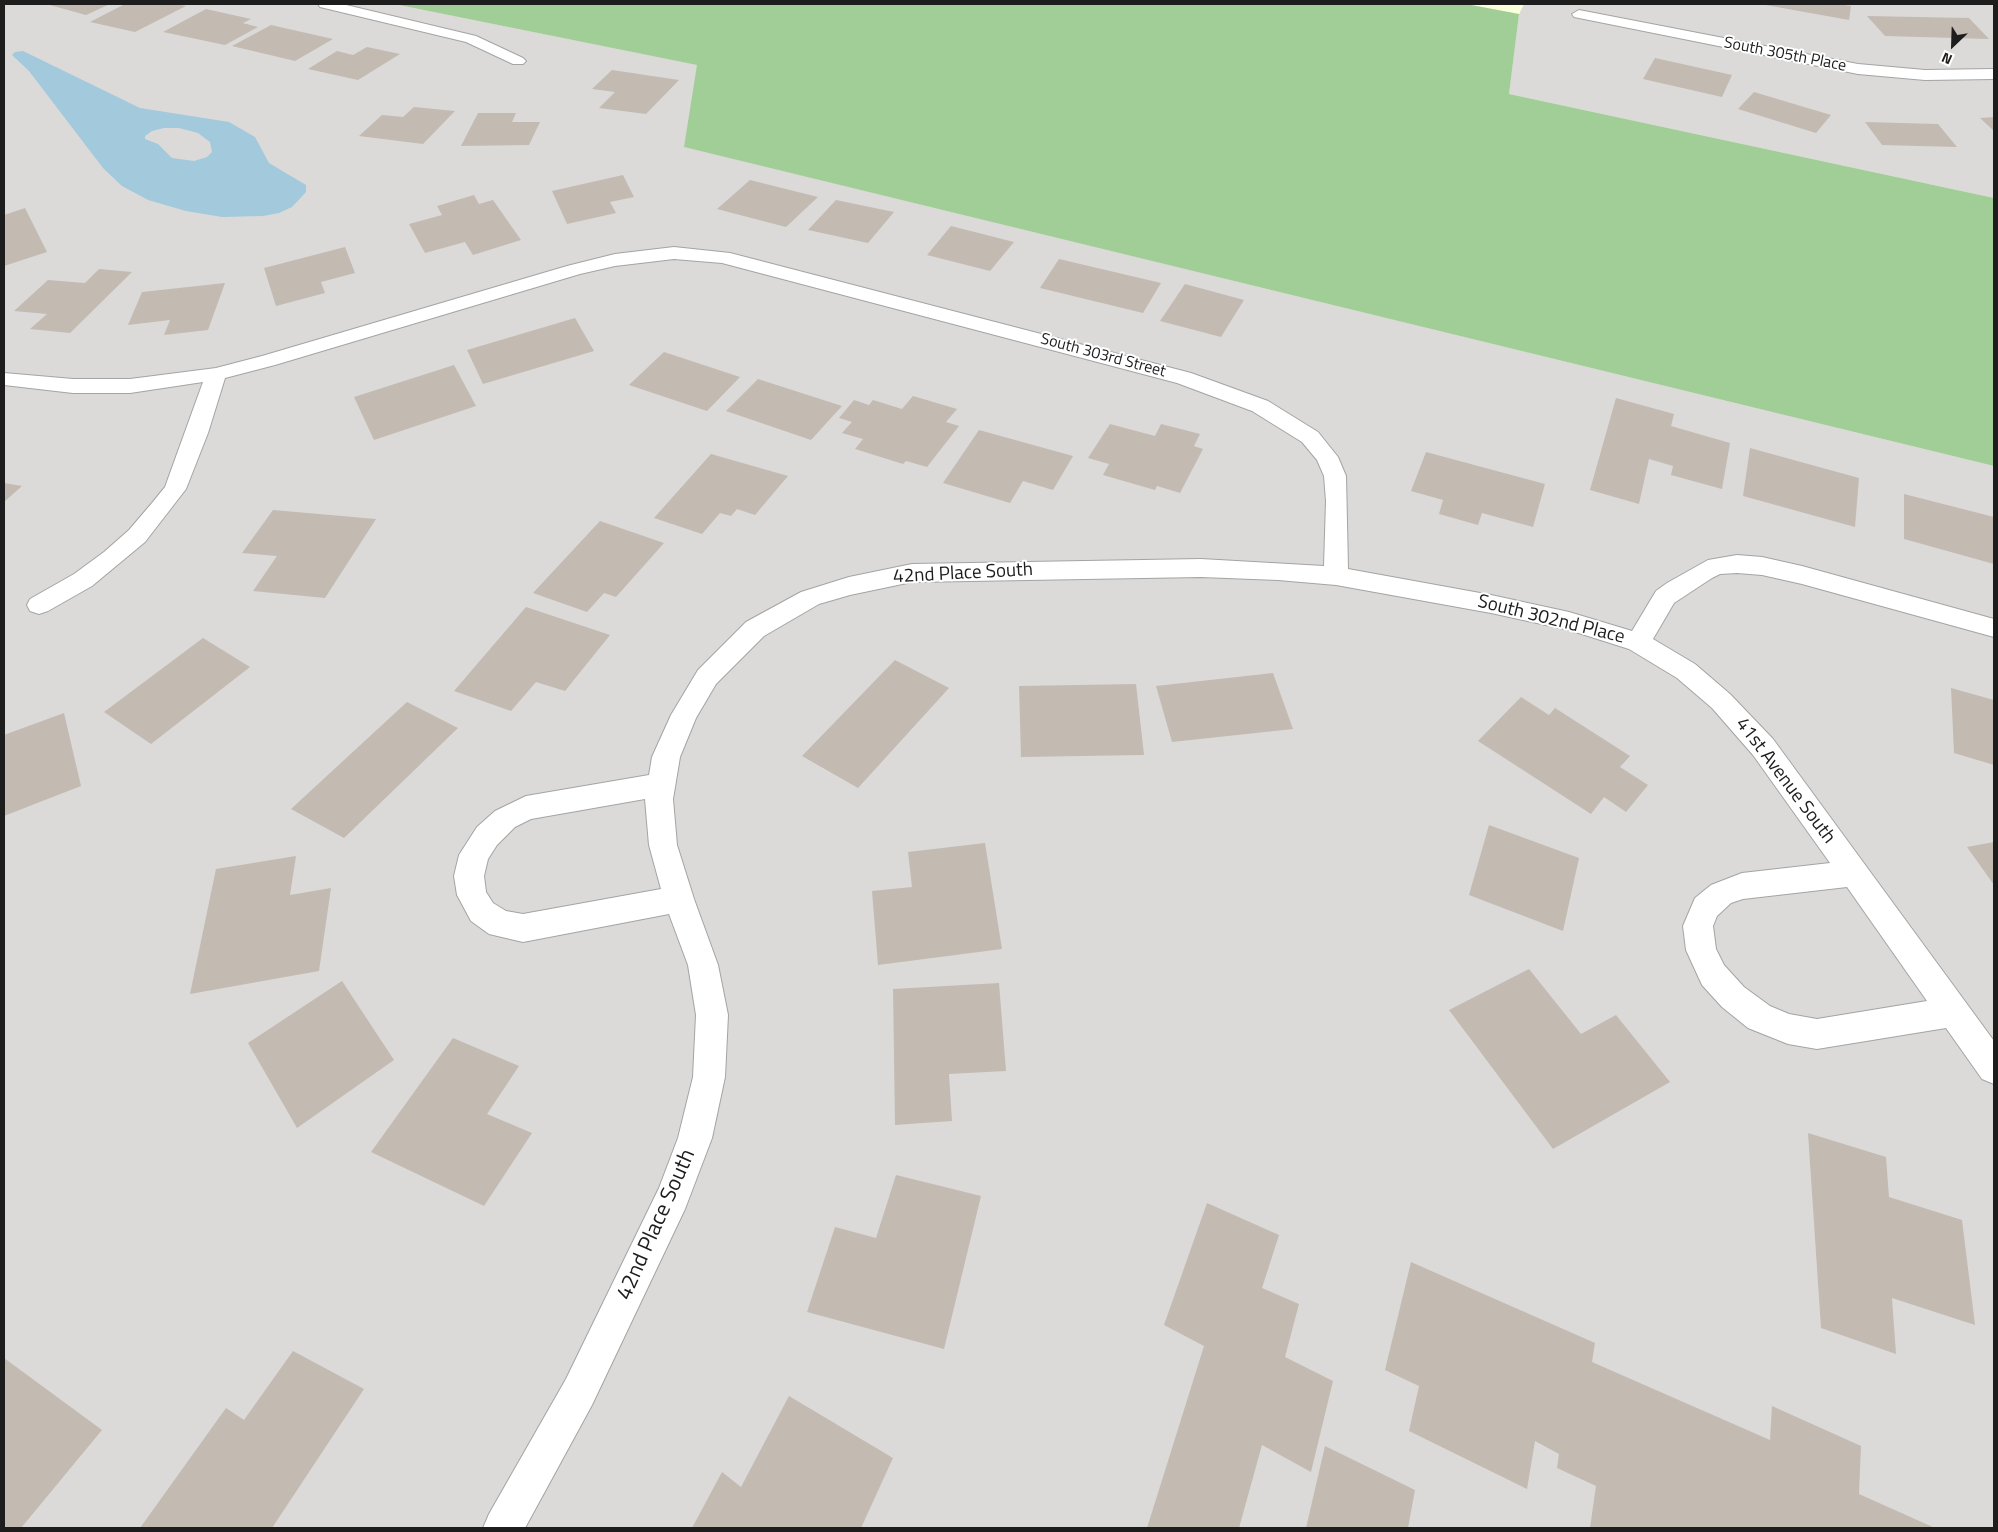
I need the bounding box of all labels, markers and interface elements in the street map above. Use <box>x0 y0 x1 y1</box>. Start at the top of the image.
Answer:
north arrow <box>1928 20 1978 70</box>
street label: South 305th Place <box>1722 34 1848 76</box>
text: N <box>1938 48 1955 71</box>
street label: South 303rd Street <box>1038 330 1168 382</box>
street label: 42nd Place South <box>892 559 1034 589</box>
street label: South 302nd Place <box>1475 591 1627 649</box>
street label: 41st Avenue South <box>1730 713 1840 849</box>
street label: 42nd Place South <box>612 1146 702 1304</box>

